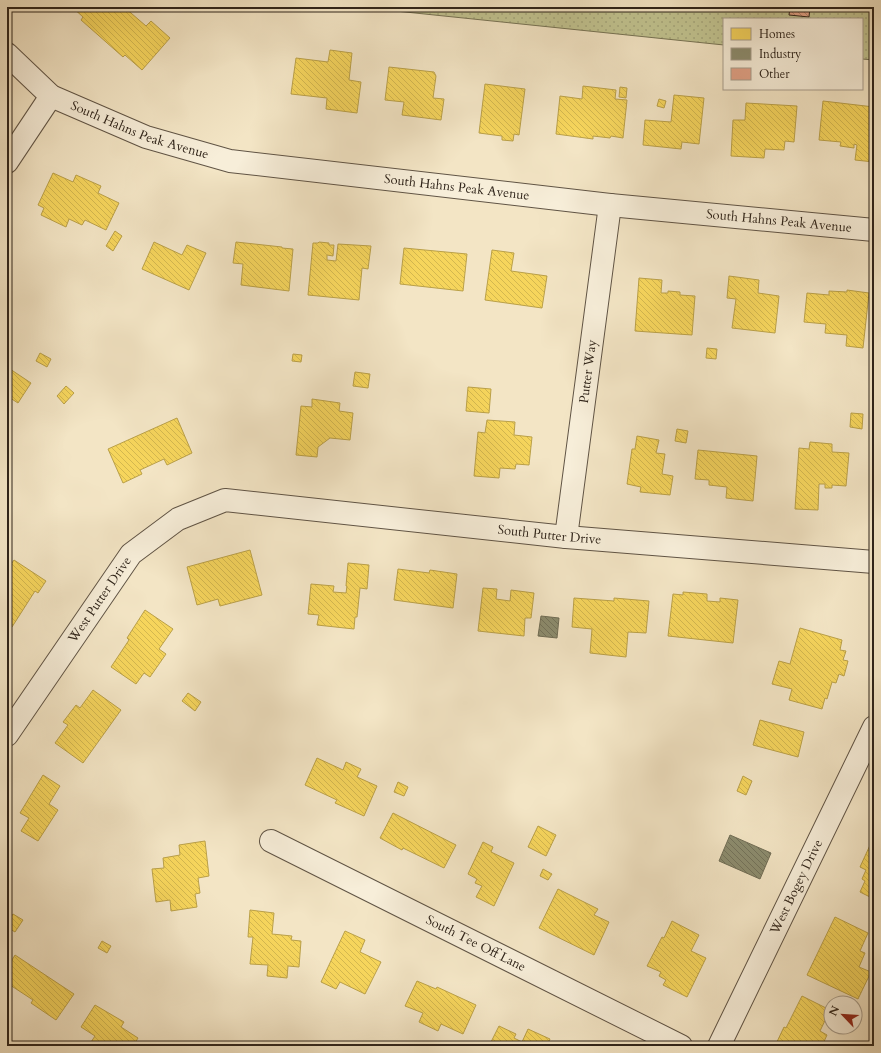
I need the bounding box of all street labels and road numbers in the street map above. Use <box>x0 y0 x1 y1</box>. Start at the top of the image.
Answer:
street label: South Hahns Peak Avenue <box>68 96 211 163</box>
street label: South Hahns Peak Avenue <box>383 170 531 205</box>
street label: South Hahns Peak Avenue <box>705 205 853 237</box>
street label: Putter Way <box>575 338 601 404</box>
street label: South Putter Drive <box>497 521 602 549</box>
street label: West Putter Drive <box>63 553 136 647</box>
street label: West Bogey Drive <box>765 836 827 938</box>
street label: South Tee Off Lane <box>423 911 529 976</box>

